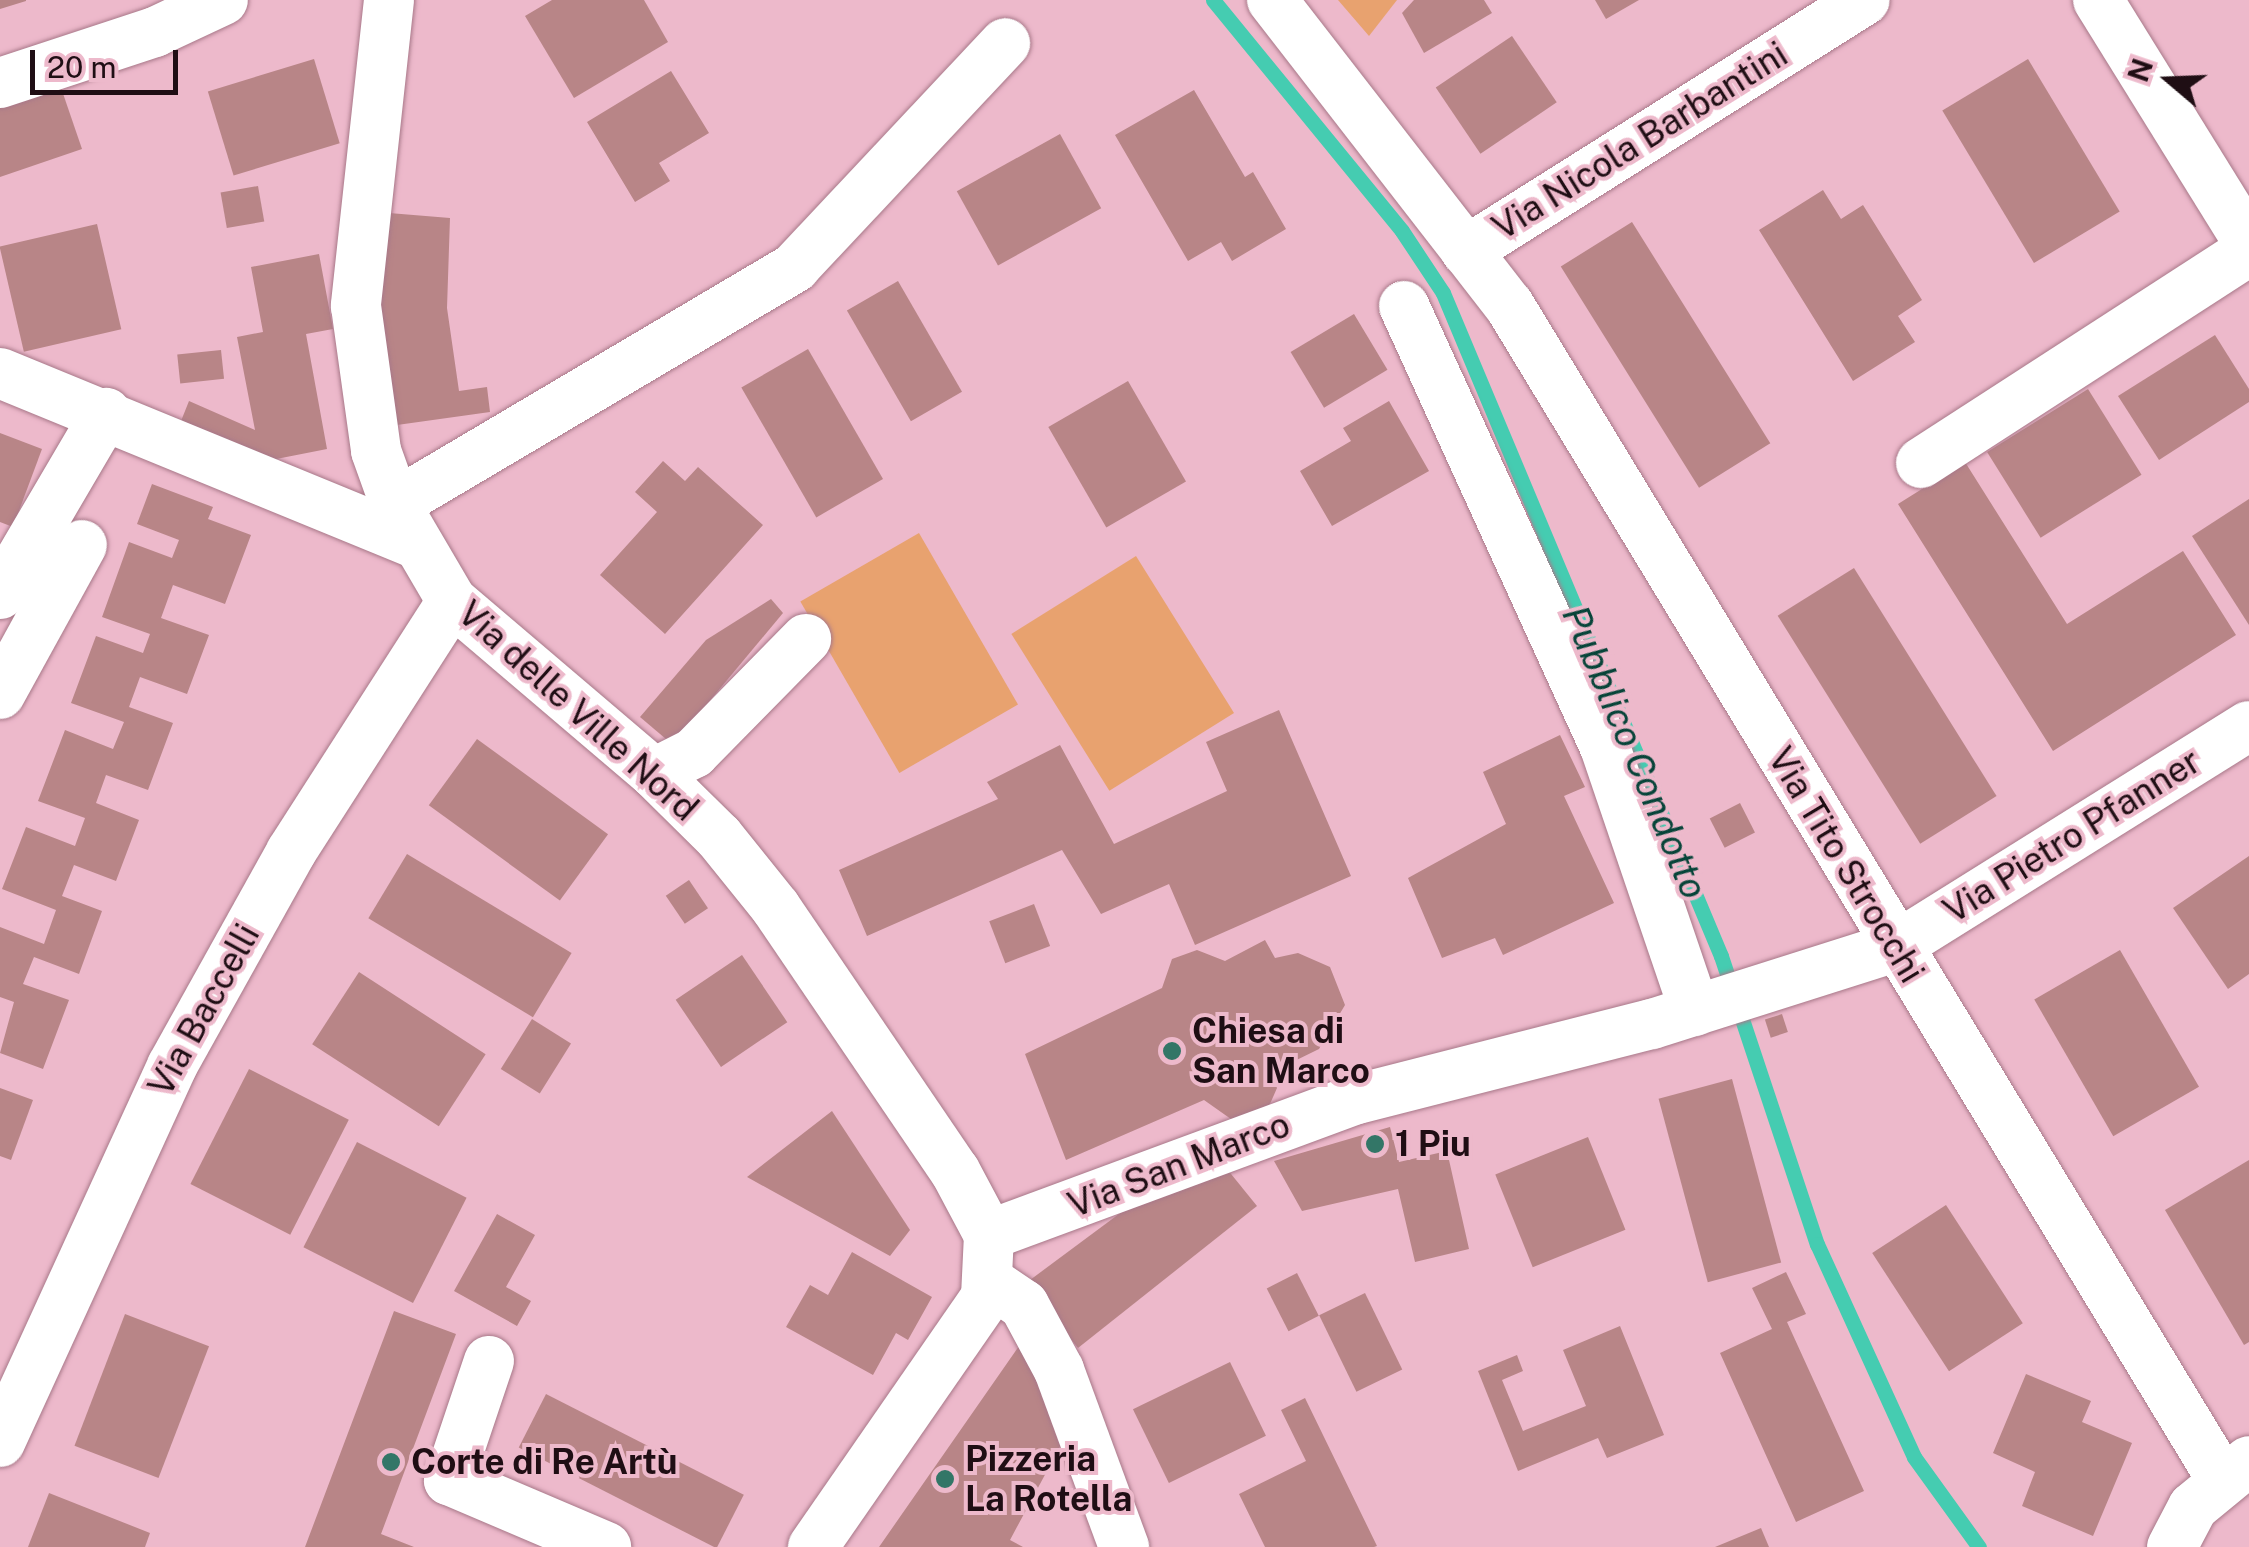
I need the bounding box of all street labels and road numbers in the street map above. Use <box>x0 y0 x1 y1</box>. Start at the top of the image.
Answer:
street label: Via Nicola Barbantini <box>1485 33 1795 249</box>
street label: Via delle Ville Nord <box>449 592 707 830</box>
street label: Via Tito Strocchi <box>1759 740 1933 990</box>
street label: Via Pietro Pfanner <box>1936 740 2208 932</box>
street label: Via Baccelli <box>140 917 268 1103</box>
street label: Via San Marco <box>1062 1104 1296 1226</box>

